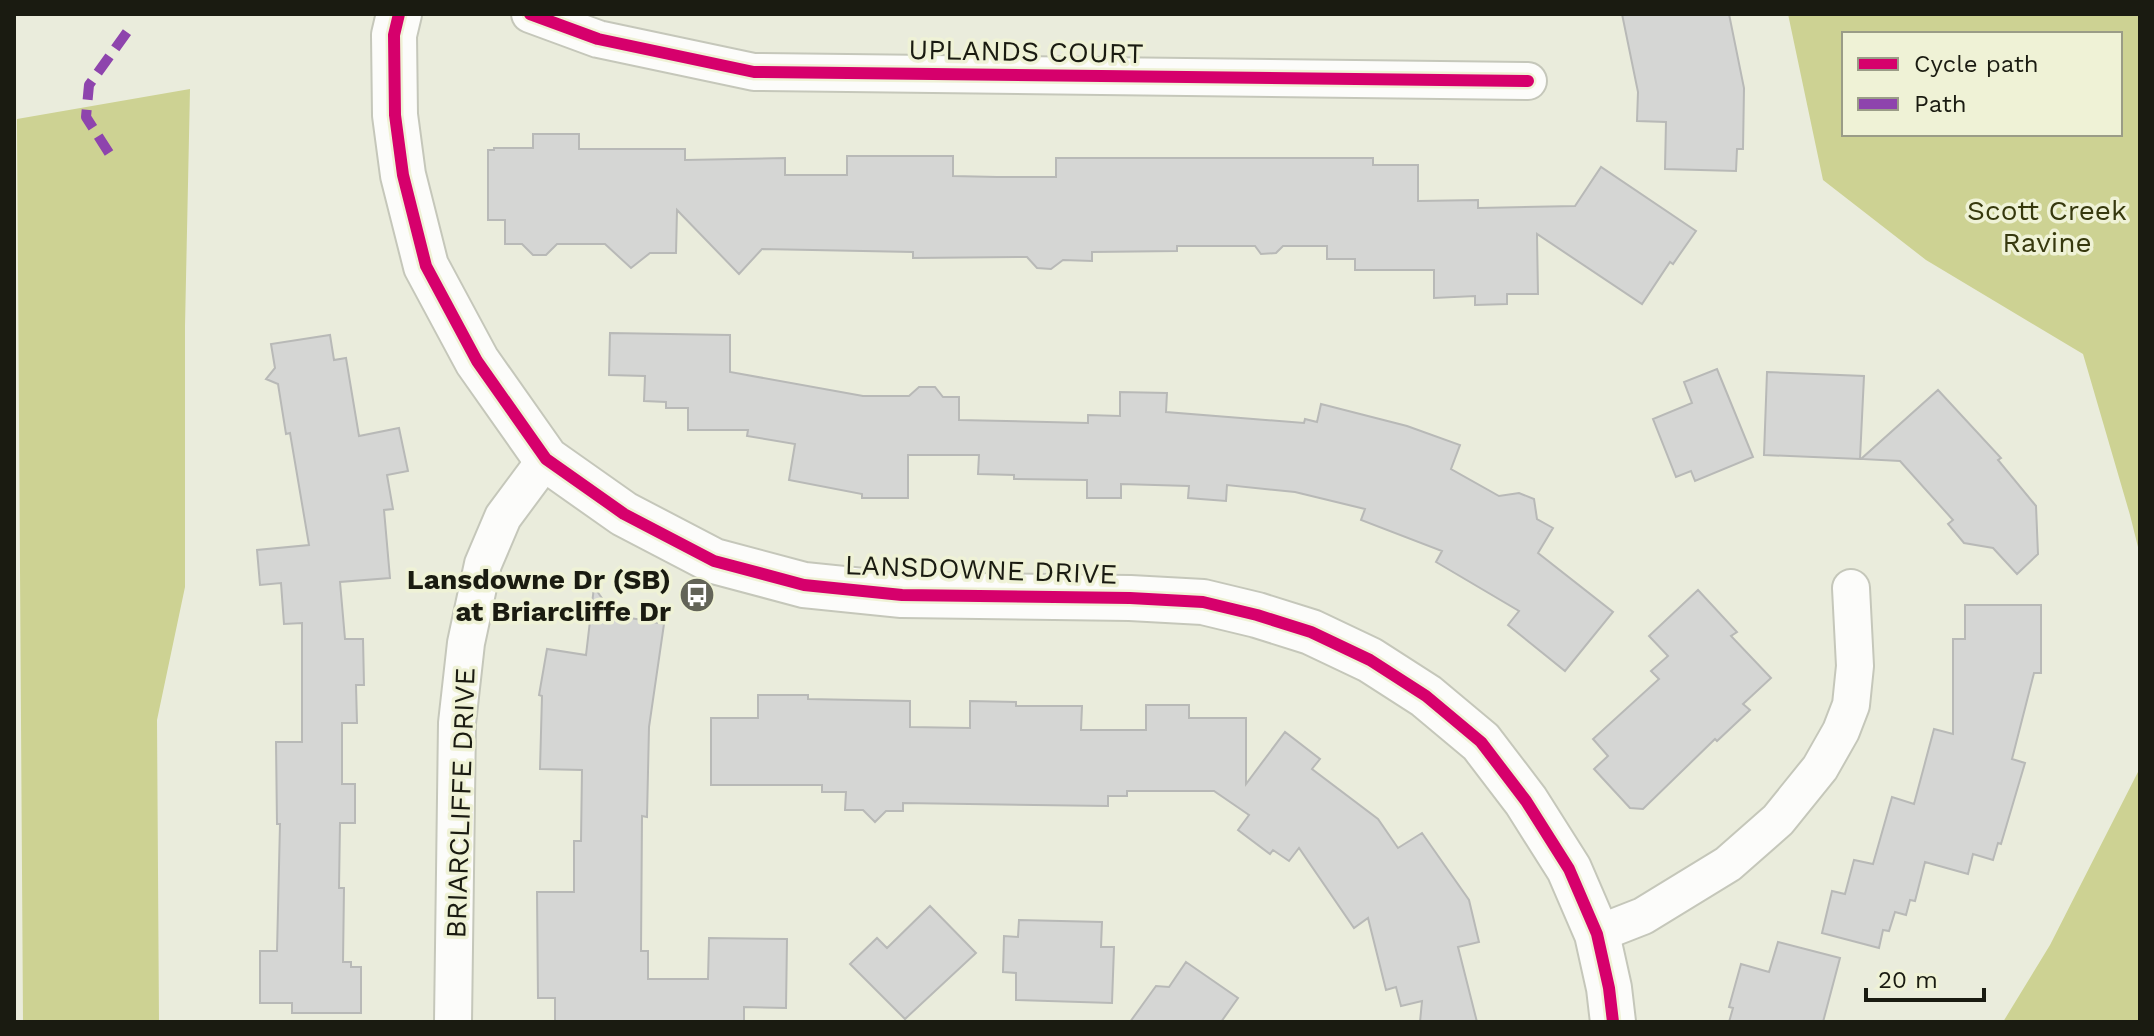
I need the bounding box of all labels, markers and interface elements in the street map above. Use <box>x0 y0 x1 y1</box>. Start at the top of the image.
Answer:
legend <box>1842 32 2122 136</box>
street label: UPLANDS COURT <box>908 33 1144 70</box>
text: Cycle path <box>1914 50 2039 78</box>
text: Path <box>1914 90 1967 118</box>
park label: Scott Creek Ravine <box>1967 194 2127 259</box>
street label: LANSDOWNE DRIVE <box>844 548 1118 591</box>
place label: Lansdowne Dr (SB) at Briarcliffe Dr <box>407 563 671 628</box>
bus stop icon: Lansdowne Dr (SB) at Briarcliffe Dr <box>678 576 716 614</box>
street label: BRIARCLIFFE DRIVE <box>439 667 482 939</box>
scale bar <box>1866 952 1984 1002</box>
text: 20 m <box>1878 966 1938 994</box>

